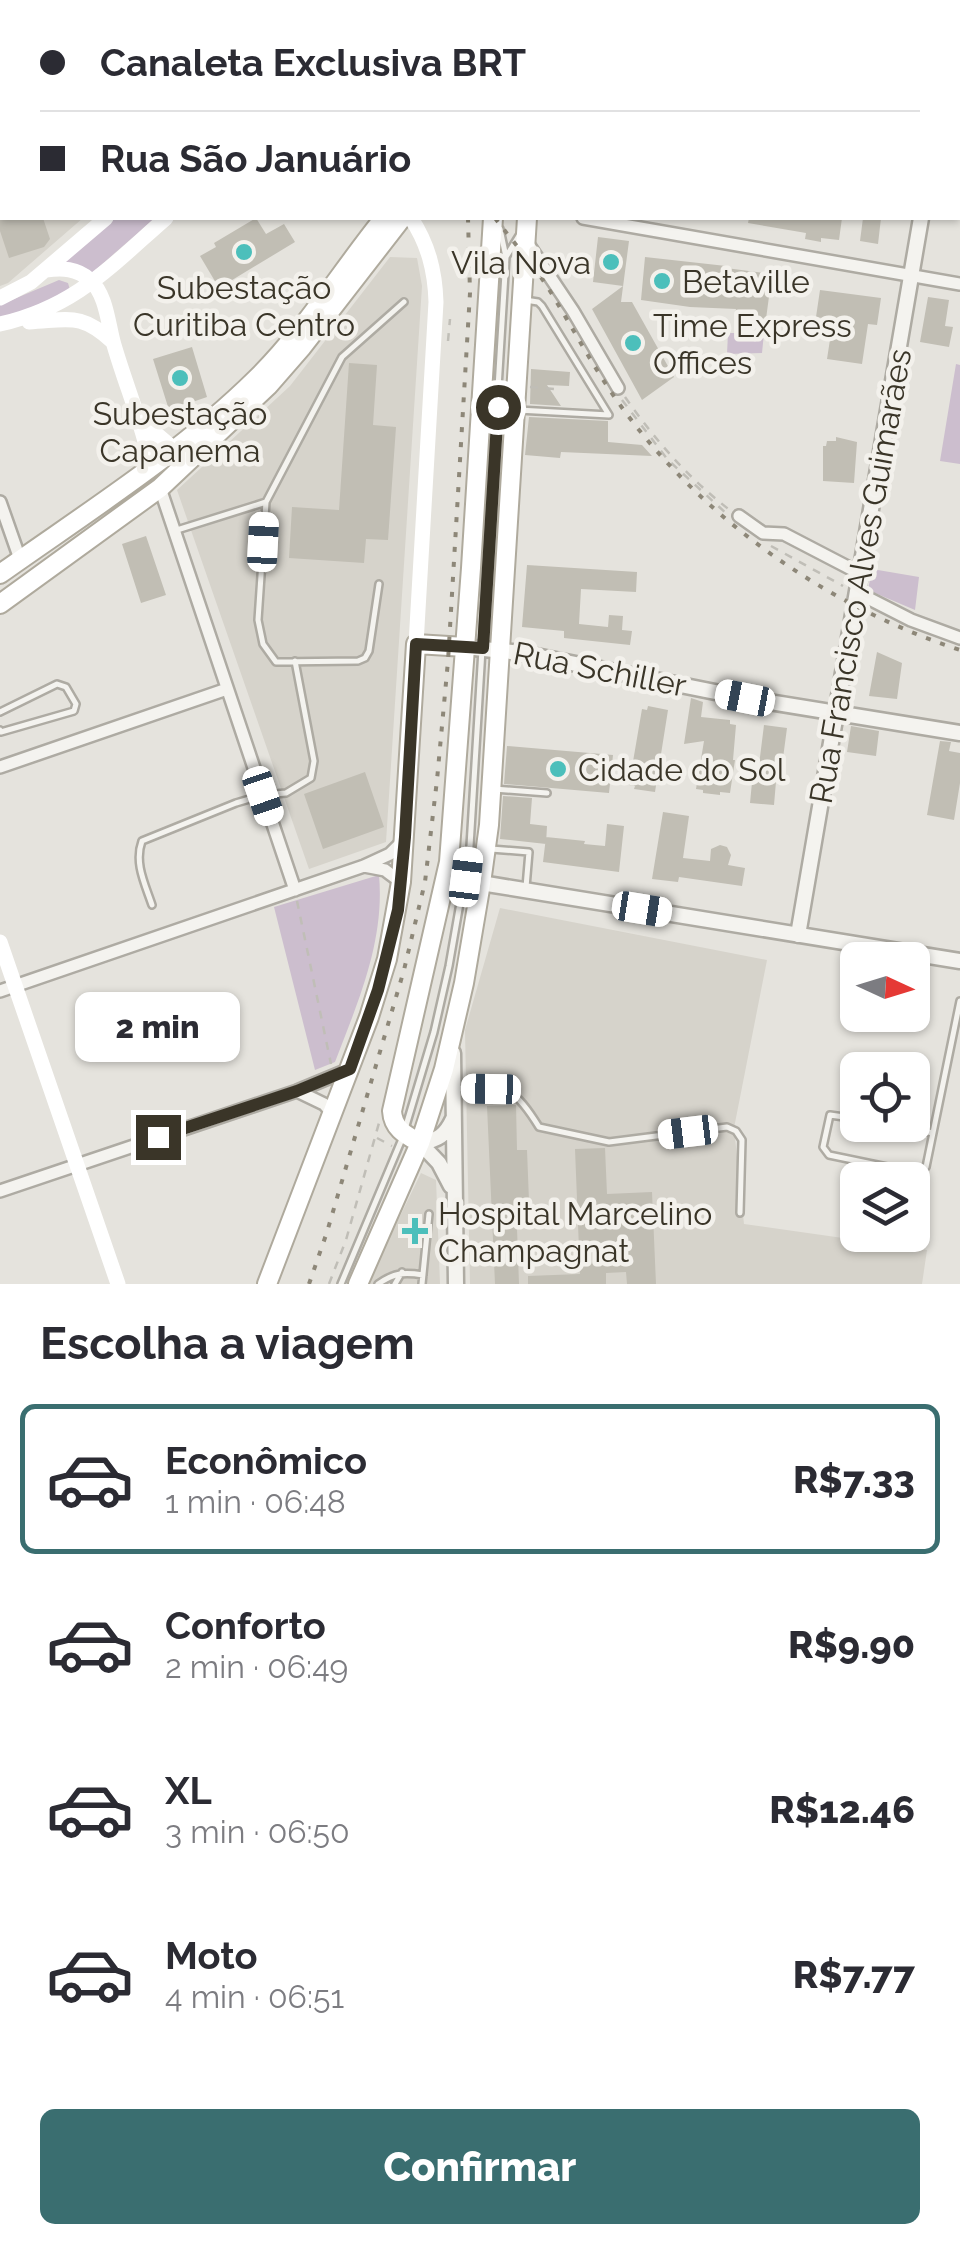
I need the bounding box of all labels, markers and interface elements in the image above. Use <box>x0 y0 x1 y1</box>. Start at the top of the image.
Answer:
text: Canaleta Exclusiva BRT <box>100 40 526 85</box>
text: Rua São Januário <box>100 136 411 181</box>
marker: Subestação Curitiba Centro <box>233 241 255 263</box>
place label: Vila Nova <box>451 244 591 281</box>
marker: Vila Nova <box>600 251 622 273</box>
place label: Betaville <box>682 263 810 300</box>
place label: Subestação Curitiba Centro <box>133 269 355 343</box>
marker: Betaville <box>651 270 673 292</box>
place label: Time Express Offices <box>653 307 852 381</box>
marker: Time Express Offices <box>622 332 644 354</box>
street label: Rua Francisco Alves Guimarães <box>802 346 918 806</box>
marker: Subestação Capanema <box>169 367 191 389</box>
route start <box>476 385 521 430</box>
place label: Subestação Capanema <box>93 395 267 469</box>
car <box>246 511 280 573</box>
street label: Rua Schiller <box>510 634 690 704</box>
car <box>713 678 777 718</box>
place label: Cidade do Sol <box>578 751 786 788</box>
marker: Cidade do Sol <box>547 758 569 780</box>
car <box>239 763 287 829</box>
car <box>447 845 485 909</box>
car <box>610 889 674 929</box>
north arrow <box>840 942 930 1032</box>
map controls <box>840 942 930 1252</box>
callout: 2 min <box>76 992 240 1062</box>
text: 2 min <box>115 1008 200 1045</box>
button: locate <box>840 1052 930 1142</box>
car <box>461 1073 521 1105</box>
car <box>656 1113 720 1151</box>
route end <box>136 1115 181 1160</box>
button: layers <box>840 1162 930 1252</box>
place label: Hospital Marcelino Champagnat <box>438 1195 712 1269</box>
marker: Hospital Marcelino Champagnat <box>402 1218 428 1244</box>
text: Escolha a viagem <box>40 1317 415 1370</box>
icon: car <box>45 1434 135 1524</box>
text: Econômico <box>165 1438 367 1483</box>
text: R$7.33 <box>793 1457 915 1502</box>
text: 1 min · 06:48 <box>165 1483 346 1520</box>
icon: car <box>45 1599 135 1689</box>
text: Conforto <box>165 1603 326 1648</box>
text: R$9.90 <box>788 1622 915 1667</box>
text: 2 min · 06:49 <box>165 1648 348 1685</box>
icon: car <box>45 1764 135 1854</box>
text: XL <box>165 1768 212 1813</box>
text: R$12.46 <box>769 1787 915 1832</box>
text: 3 min · 06:50 <box>165 1813 350 1850</box>
icon: car <box>45 1929 135 2019</box>
text: Moto <box>165 1933 258 1978</box>
text: R$7.77 <box>793 1952 915 1997</box>
text: 4 min · 06:51 <box>165 1978 344 2015</box>
button: Confirmar <box>40 2109 920 2224</box>

